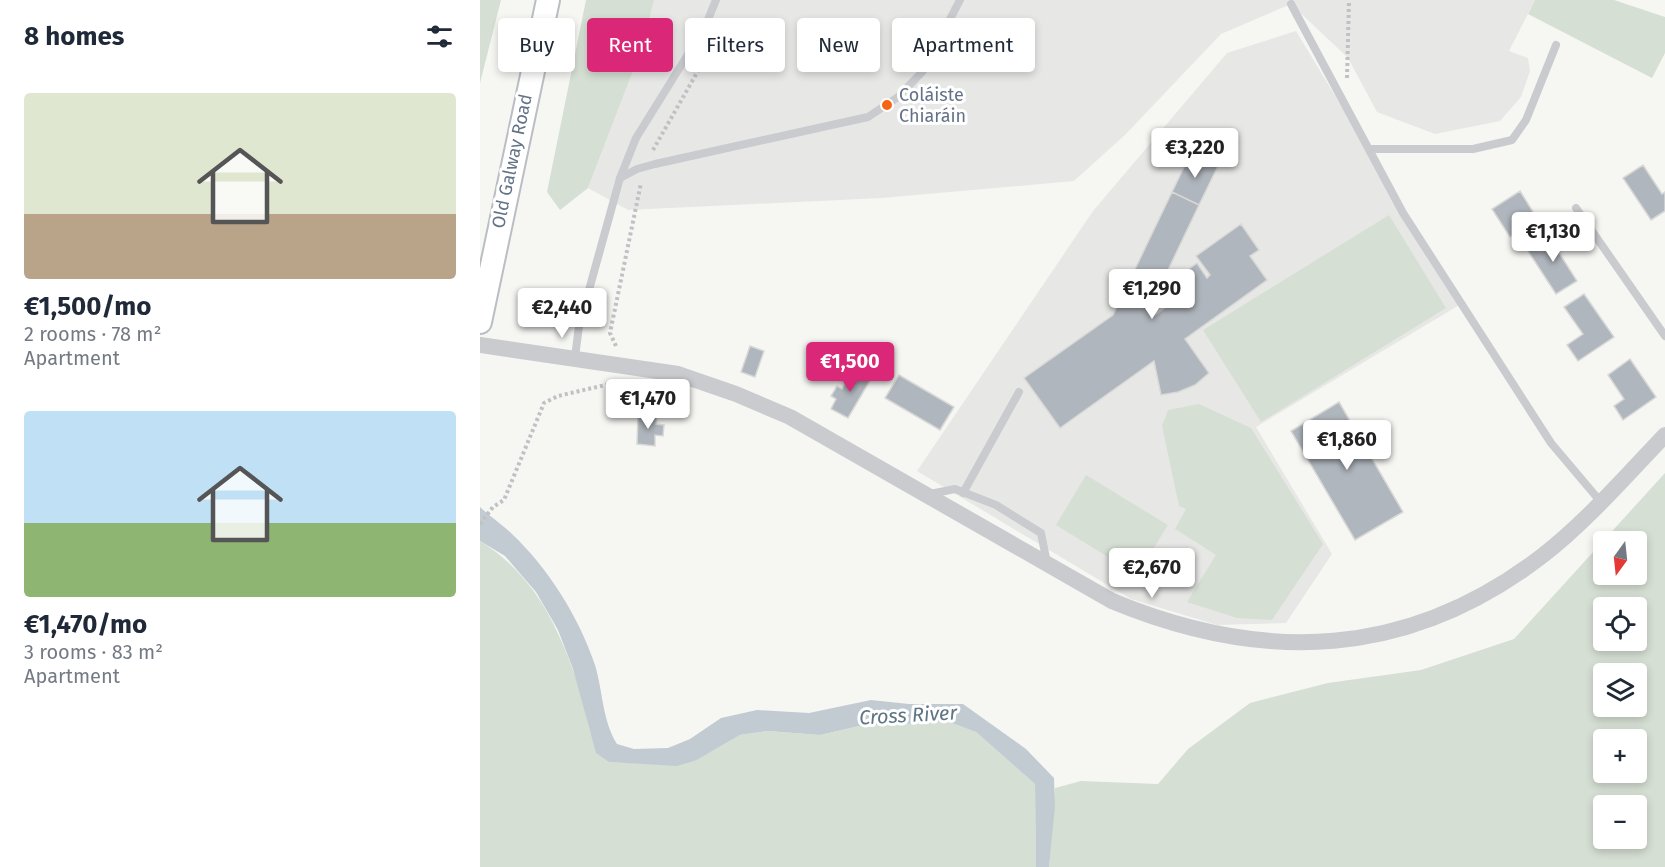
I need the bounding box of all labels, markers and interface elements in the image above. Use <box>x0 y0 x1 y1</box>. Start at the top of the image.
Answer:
chip: Buy <box>498 18 575 72</box>
chip: Rent <box>587 18 673 72</box>
chip: Filters <box>685 18 785 72</box>
chip: New <box>797 18 880 72</box>
chip: Apartment <box>892 18 1035 72</box>
icon: filters <box>423 20 456 53</box>
text: 8 homes <box>24 21 124 52</box>
place label: Coláiste Chiaráin <box>899 84 966 127</box>
street label: Old Galway Road <box>487 92 537 230</box>
marker: Coláiste Chiaráin <box>880 98 894 112</box>
pin: €3,220 <box>1146 128 1244 179</box>
icon: home <box>186 132 294 240</box>
text: €3,220 <box>1165 135 1225 159</box>
pin: €1,130 <box>1504 212 1602 263</box>
text: €1,130 <box>1526 219 1580 243</box>
pin: €1,290 <box>1103 269 1201 320</box>
text: €1,290 <box>1123 276 1181 300</box>
pin: €2,440 <box>513 288 611 339</box>
text: €1,500/mo <box>24 291 151 322</box>
text: €2,440 <box>532 295 592 319</box>
text: 2 rooms · 78 m² <box>24 322 161 346</box>
pin: €1,500 <box>801 342 899 393</box>
text: Apartment <box>24 346 120 370</box>
text: €1,500 <box>820 349 880 373</box>
pin: €1,470 <box>599 379 697 430</box>
text: €1,470 <box>620 386 676 410</box>
pin: €1,860 <box>1298 420 1396 471</box>
text: €1,860 <box>1317 427 1377 451</box>
icon: home <box>186 450 294 558</box>
north arrow <box>1593 531 1647 585</box>
map controls <box>1593 531 1647 849</box>
pin: €2,670 <box>1103 548 1201 599</box>
text: €2,670 <box>1123 555 1181 579</box>
button: locate <box>1593 597 1647 651</box>
text: €1,470/mo <box>24 609 147 640</box>
text: 3 rooms · 83 m² <box>24 640 163 664</box>
button: layers <box>1593 663 1647 717</box>
text: Apartment <box>24 664 120 688</box>
water label: Cross River <box>858 700 959 730</box>
button: + <box>1593 729 1647 783</box>
button: − <box>1593 795 1647 849</box>

